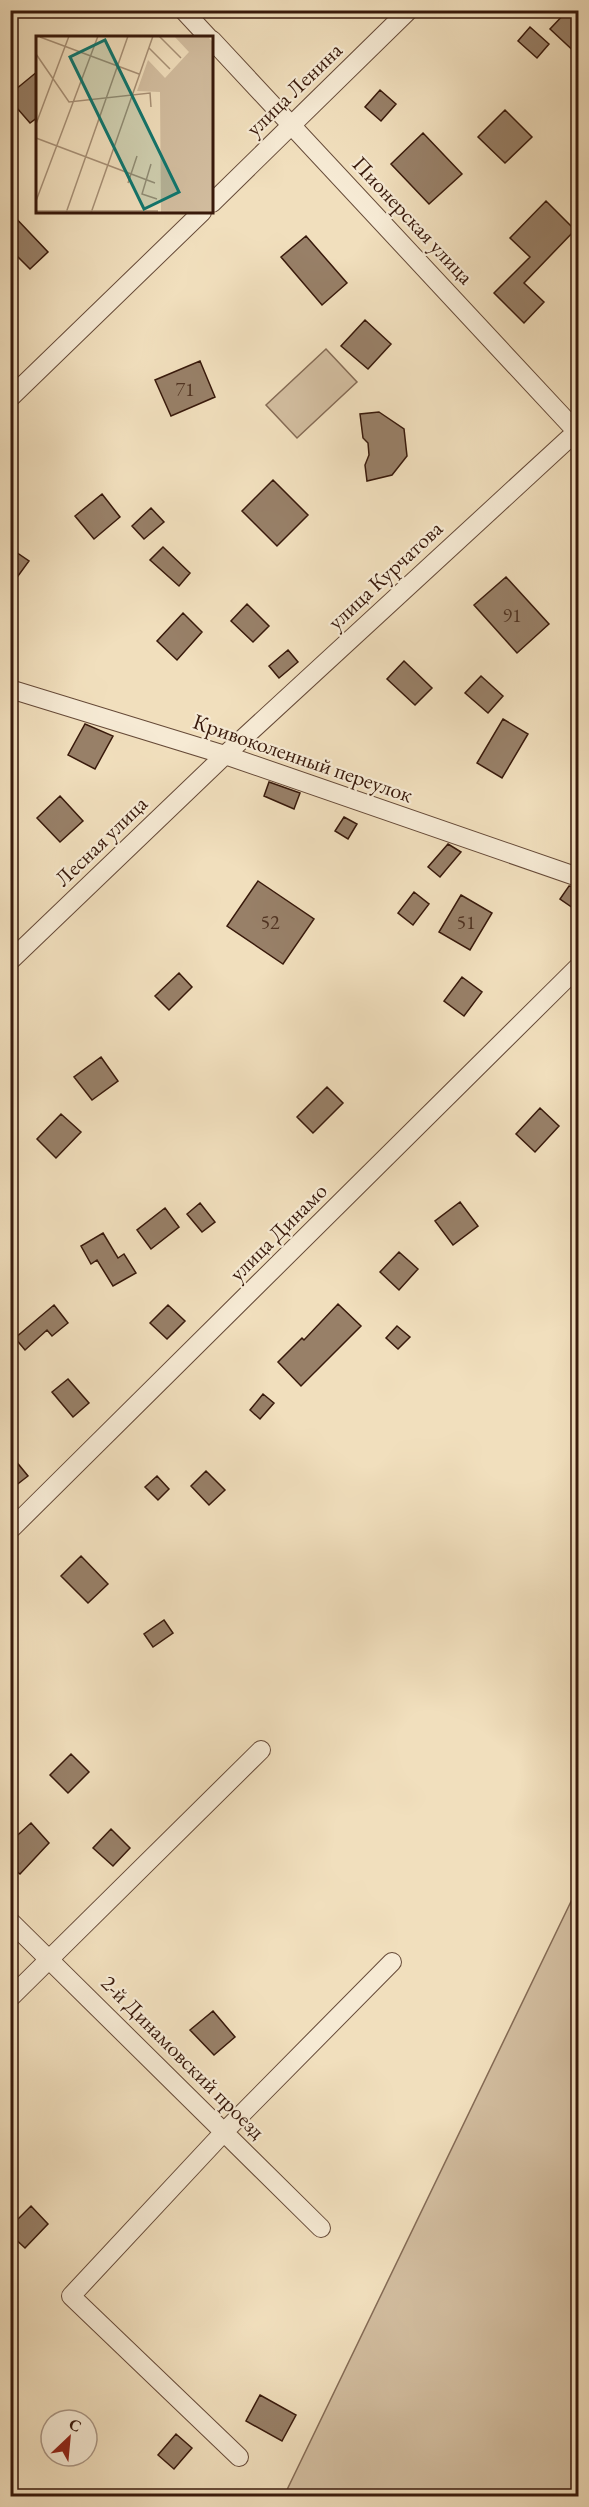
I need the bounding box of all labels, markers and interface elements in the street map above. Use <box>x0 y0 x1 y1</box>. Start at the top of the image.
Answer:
inset map <box>36 36 213 213</box>
street label: улица Ленина <box>240 36 349 142</box>
street label: Пионерская улица <box>346 150 480 291</box>
house number: 71 <box>175 376 195 402</box>
street label: улица Курчатова <box>321 514 449 636</box>
house number: 91 <box>502 602 522 628</box>
street label: Кривоколенный переулок <box>189 707 417 809</box>
street label: Лесная улица <box>48 789 154 893</box>
house number: 52 <box>260 909 280 935</box>
house number: 51 <box>456 909 476 935</box>
street label: улица Динамо <box>223 1176 334 1287</box>
street label: 2-й Динамовский проезд <box>95 1969 271 2145</box>
north arrow <box>39 2408 99 2468</box>
text: С <box>66 2413 85 2437</box>

